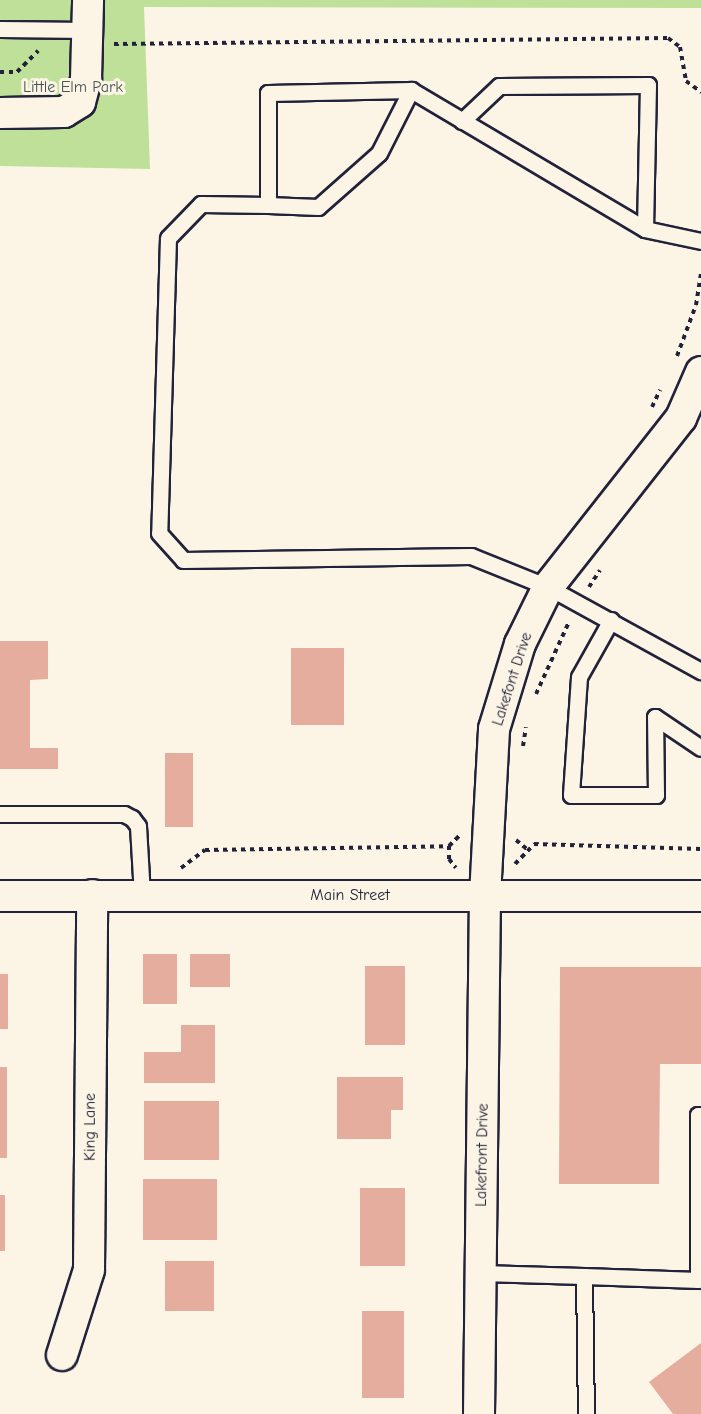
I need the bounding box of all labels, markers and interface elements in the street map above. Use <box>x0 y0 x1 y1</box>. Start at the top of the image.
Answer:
park label: Little Elm Park <box>23 77 123 97</box>
street label: Lakefont Drive <box>488 630 536 728</box>
street label: Main Street <box>310 885 390 905</box>
street label: King Lane <box>80 1093 100 1161</box>
street label: Lakefront Drive <box>471 1103 493 1207</box>

